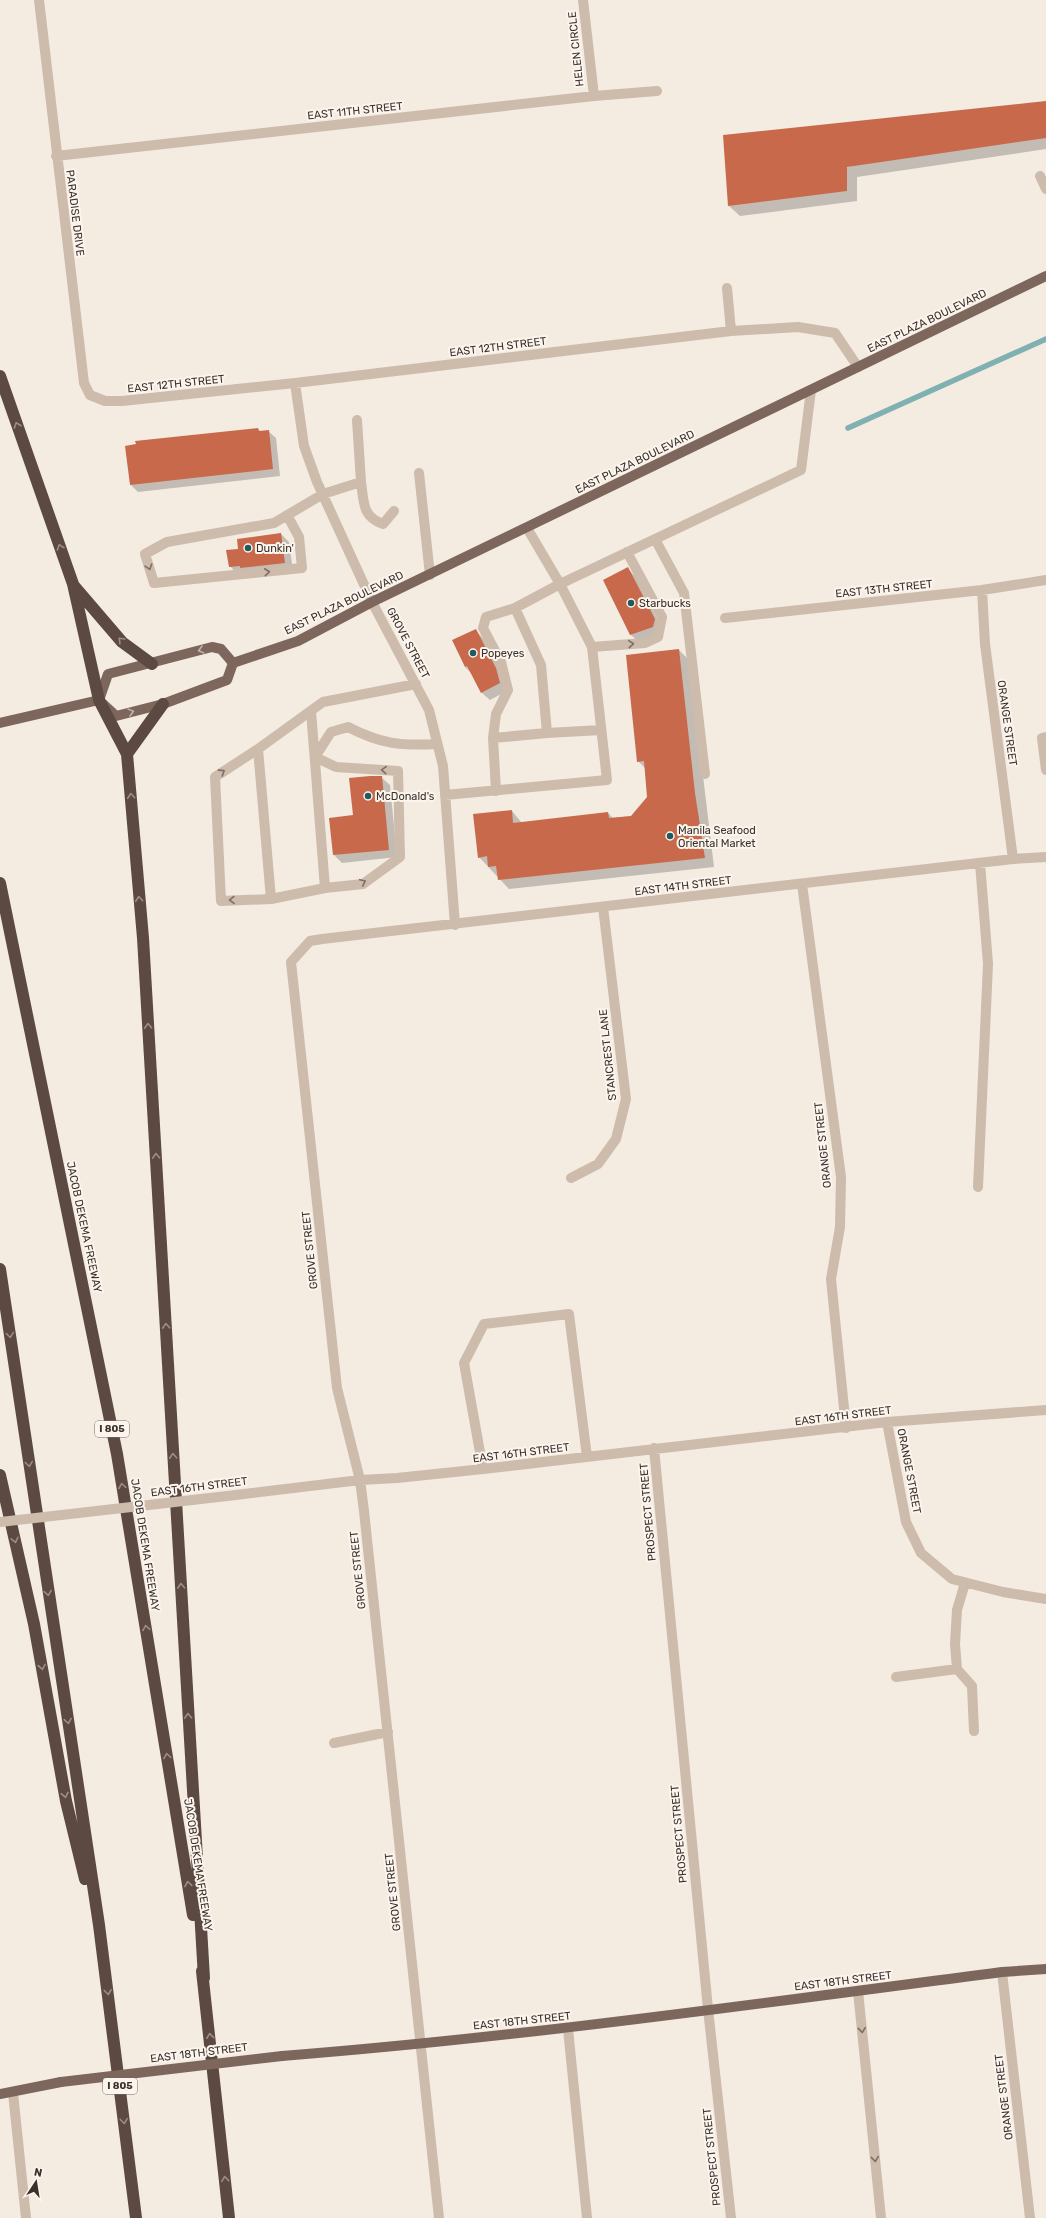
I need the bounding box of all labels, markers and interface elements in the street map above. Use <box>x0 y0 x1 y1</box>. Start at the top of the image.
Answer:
street label: HELEN CIRCLE <box>566 10 586 87</box>
street label: EAST 11TH STREET <box>307 99 404 122</box>
street label: PARADISE DRIVE <box>63 169 87 257</box>
street label: EAST PLAZA BOULEVARD <box>865 287 989 355</box>
street label: EAST 12TH STREET <box>449 335 548 359</box>
street label: EAST 12TH STREET <box>127 372 226 396</box>
one-way arrow <box>13 421 22 428</box>
street label: EAST PLAZA BOULEVARD <box>573 428 697 496</box>
place label: Dunkin' <box>256 542 294 555</box>
marker: Dunkin' <box>243 543 253 553</box>
one-way arrow <box>56 544 64 551</box>
one-way arrow <box>144 563 153 570</box>
one-way arrow <box>263 567 270 576</box>
street label: EAST PLAZA BOULEVARD <box>282 569 406 637</box>
street label: EAST 13TH STREET <box>835 577 934 601</box>
place label: Starbucks <box>639 597 691 610</box>
marker: Starbucks <box>626 598 636 608</box>
street label: GROVE STREET <box>384 605 432 681</box>
one-way arrow <box>118 637 126 645</box>
one-way arrow <box>628 640 634 649</box>
one-way arrow <box>197 645 204 654</box>
place label: Popeyes <box>481 647 525 660</box>
marker: Popeyes <box>468 648 478 658</box>
street label: ORANGE STREET <box>995 679 1020 767</box>
one-way arrow <box>127 708 134 717</box>
one-way arrow <box>381 765 387 774</box>
one-way arrow <box>218 770 225 777</box>
place label: McDonald's <box>376 790 435 803</box>
marker: McDonald's <box>363 791 373 801</box>
one-way arrow <box>126 793 135 799</box>
place label: Manila Seafood Oriental Market <box>678 824 756 850</box>
marker: Manila Seafood Oriental Market <box>665 831 675 841</box>
street label: EAST 14TH STREET <box>634 874 733 898</box>
one-way arrow <box>359 879 367 887</box>
one-way arrow <box>135 896 144 902</box>
one-way arrow <box>229 896 235 905</box>
street label: STANCREST LANE <box>597 1008 619 1101</box>
one-way arrow <box>144 1023 152 1029</box>
street label: ORANGE STREET <box>812 1101 834 1189</box>
one-way arrow <box>151 1153 160 1159</box>
street label: JACOB DEKEMA FREEWAY <box>64 1160 104 1294</box>
street label: GROVE STREET <box>299 1210 321 1290</box>
one-way arrow <box>161 1323 170 1329</box>
one-way arrow <box>5 1332 14 1339</box>
street label: EAST 16TH STREET <box>794 1404 893 1428</box>
road number: I 805 <box>95 1421 129 1437</box>
street label: ORANGE STREET <box>894 1427 924 1515</box>
street label: EAST 16TH STREET <box>472 1441 571 1465</box>
one-way arrow <box>169 1453 178 1459</box>
one-way arrow <box>24 1461 33 1467</box>
street label: PROSPECT STREET <box>637 1462 659 1562</box>
street label: EAST 16TH STREET <box>150 1475 249 1499</box>
street label: JACOB DEKEMA FREEWAY <box>128 1478 162 1612</box>
one-way arrow <box>119 1483 127 1489</box>
street label: GROVE STREET <box>347 1530 369 1610</box>
one-way arrow <box>10 1536 19 1543</box>
one-way arrow <box>176 1583 185 1589</box>
one-way arrow <box>43 1590 52 1596</box>
one-way arrow <box>142 1625 151 1631</box>
one-way arrow <box>37 1664 46 1670</box>
one-way arrow <box>184 1713 193 1719</box>
one-way arrow <box>63 1718 72 1724</box>
one-way arrow <box>163 1753 172 1759</box>
street label: PROSPECT STREET <box>668 1784 690 1884</box>
one-way arrow <box>61 1792 69 1798</box>
street label: JACOB DEKEMA FREEWAY <box>181 1798 215 1932</box>
street label: GROVE STREET <box>382 1852 404 1932</box>
one-way arrow <box>184 1881 193 1888</box>
street label: EAST 18TH STREET <box>794 1968 893 1993</box>
one-way arrow <box>103 1989 112 1995</box>
street label: EAST 18TH STREET <box>473 2009 572 2033</box>
one-way arrow <box>857 2027 866 2033</box>
one-way arrow <box>205 2033 214 2039</box>
street label: EAST 18TH STREET <box>150 2040 249 2065</box>
street label: ORANGE STREET <box>992 2053 1016 2141</box>
road number: I 805 <box>103 2078 137 2094</box>
street label: PROSPECT STREET <box>700 2107 724 2207</box>
one-way arrow <box>119 2118 128 2124</box>
one-way arrow <box>870 2156 879 2162</box>
north arrow <box>16 2162 56 2202</box>
text: N <box>33 2166 43 2180</box>
one-way arrow <box>220 2176 229 2182</box>

